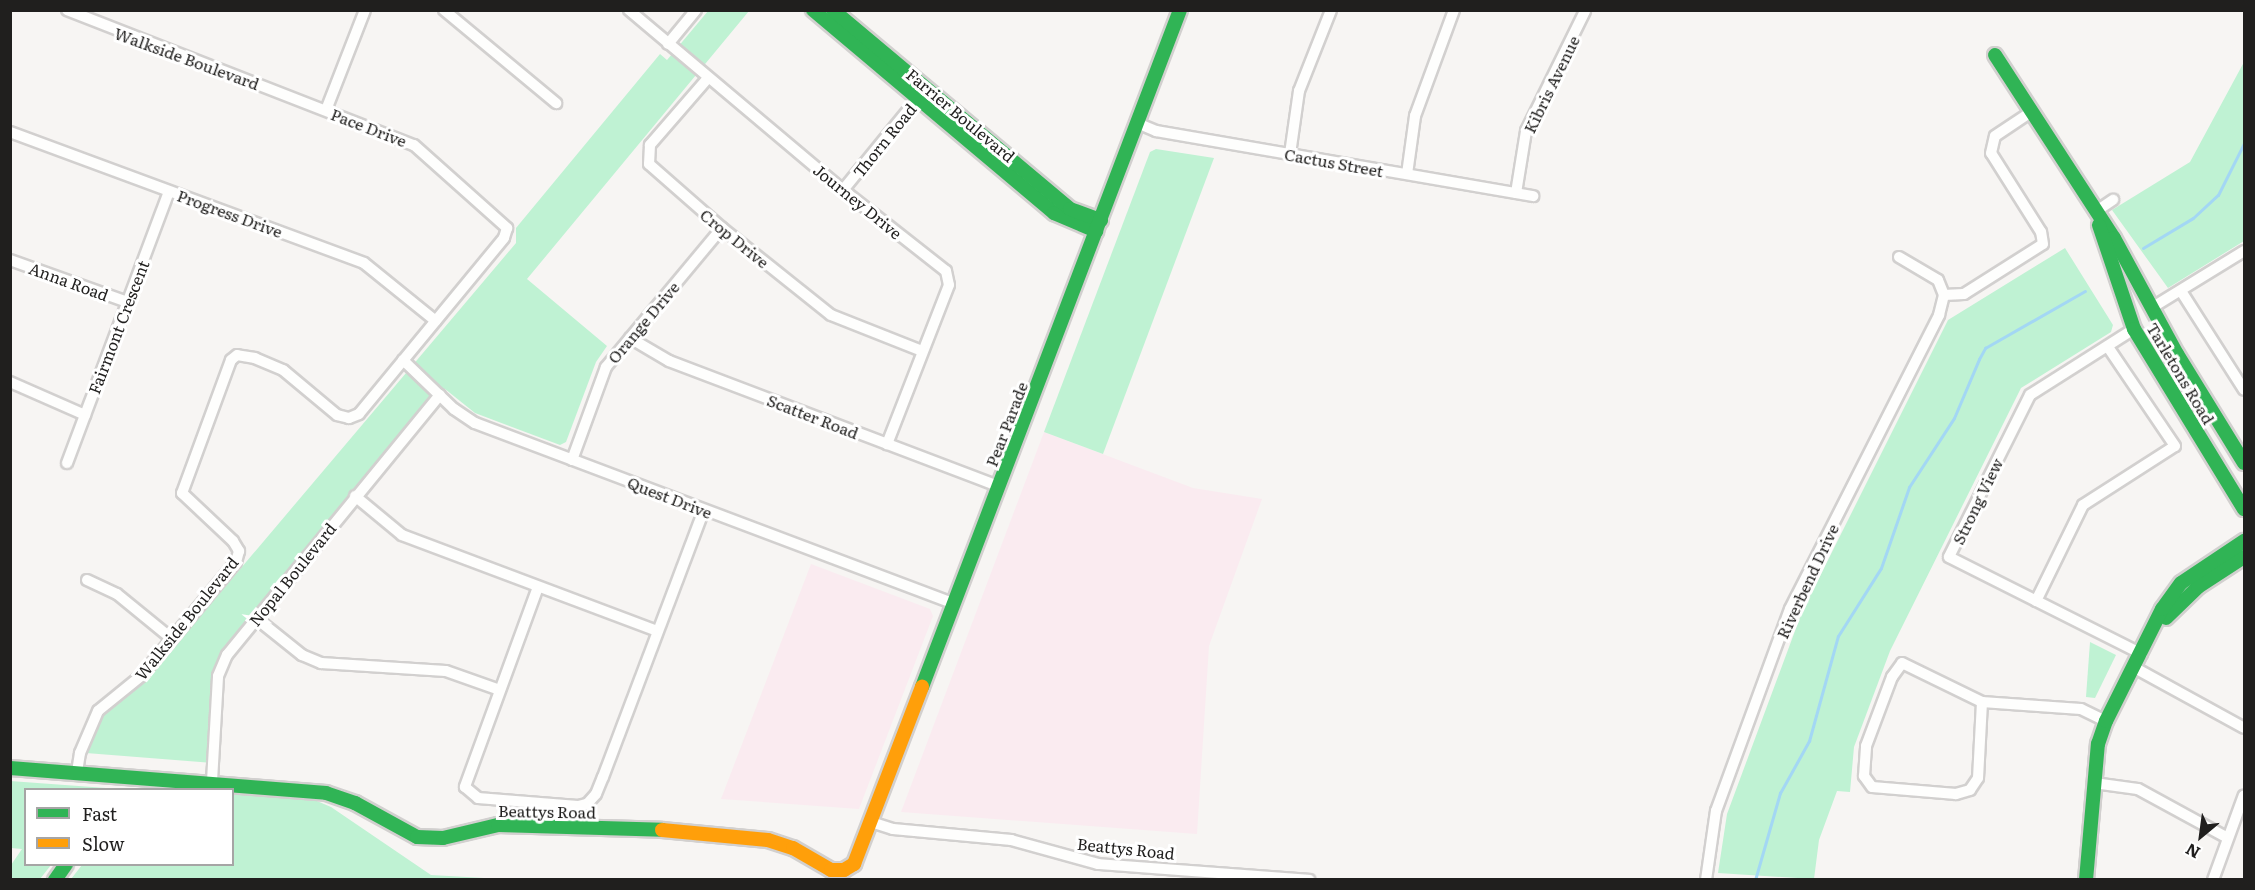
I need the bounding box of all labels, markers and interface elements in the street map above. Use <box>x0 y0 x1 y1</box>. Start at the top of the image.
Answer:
street label: Walkside Boulevard <box>112 23 262 93</box>
street label: Kibris Avenue <box>1519 32 1583 136</box>
street label: Farrier Boulevard <box>903 64 1019 166</box>
street label: Thorn Road <box>849 99 919 181</box>
street label: Pace Drive <box>328 104 410 150</box>
street label: Cactus Street <box>1283 144 1385 180</box>
street label: Journey Drive <box>810 159 906 243</box>
street label: Progress Drive <box>175 185 285 241</box>
street label: Crop Drive <box>697 204 773 272</box>
street label: Fairmont Crescent <box>84 257 152 397</box>
street label: Anna Road <box>27 258 111 304</box>
street label: Orange Drive <box>603 277 683 367</box>
street label: Tarletons Road <box>2143 319 2219 427</box>
street label: Pear Parade <box>981 379 1031 469</box>
street label: Scatter Road <box>765 390 861 442</box>
street label: Strong View <box>1948 455 2006 547</box>
street label: Quest Drive <box>625 472 715 522</box>
street label: Nopal Boulevard <box>245 519 339 629</box>
street label: Riverbend Drive <box>1772 521 1842 641</box>
street label: Walkside Boulevard <box>130 553 242 683</box>
legend <box>24 788 234 866</box>
text: Fast <box>82 800 117 827</box>
street label: Beattys Road <box>498 801 596 821</box>
north arrow <box>2171 806 2231 866</box>
text: Slow <box>82 830 124 857</box>
street label: Beattys Road <box>1076 833 1176 863</box>
text: N <box>2181 838 2204 865</box>

